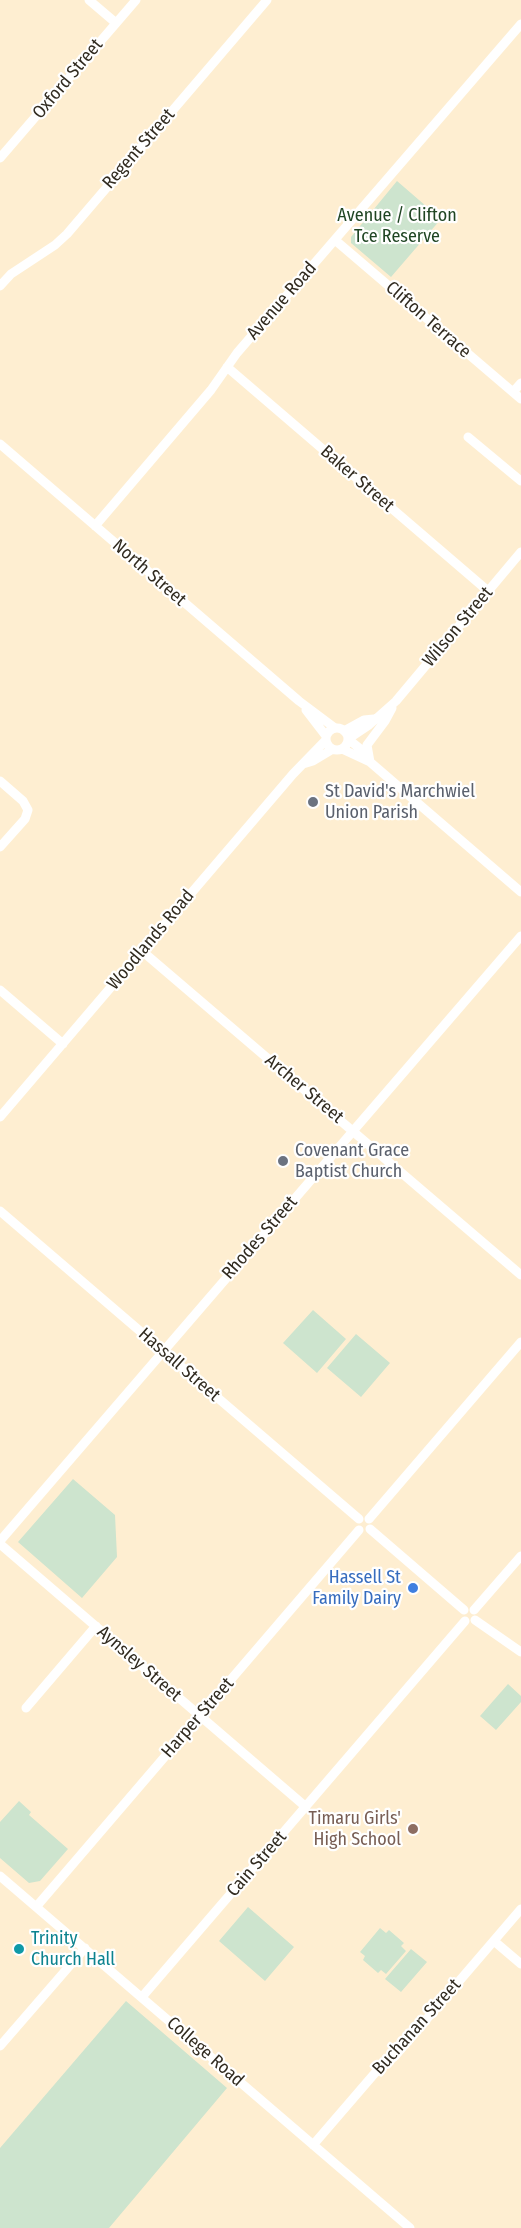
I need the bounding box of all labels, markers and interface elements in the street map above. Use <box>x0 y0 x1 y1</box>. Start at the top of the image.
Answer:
street label: Oxford Street <box>28 35 108 123</box>
street label: Regent Street <box>98 104 180 194</box>
park label: Avenue / Clifton Tce Reserve <box>337 205 457 248</box>
street label: Avenue Road <box>242 258 322 344</box>
street label: Clifton Terrace <box>381 277 475 363</box>
street label: Baker Street <box>316 441 398 517</box>
street label: North Street <box>108 535 190 611</box>
street label: Wilson Street <box>418 583 498 671</box>
place label: St David's Marchwiel Union Parish <box>325 781 475 824</box>
marker: St David's Marchwiel Union Parish <box>306 795 320 809</box>
street label: Woodlands Road <box>103 886 199 994</box>
street label: Archer Street <box>260 1050 348 1128</box>
place label: Covenant Grace Baptist Church <box>295 1140 409 1182</box>
marker: Covenant Grace Baptist Church <box>276 1154 290 1168</box>
street label: Rhodes Street <box>218 1192 302 1284</box>
street label: Hassall Street <box>134 1324 224 1406</box>
place label: Hassell St Family Dairy <box>312 1567 401 1610</box>
marker: Hassell St Family Dairy <box>406 1581 420 1595</box>
street label: Aynsley Street <box>92 1622 186 1706</box>
street label: Harper Street <box>157 1673 239 1763</box>
place label: Timaru Girls' High School <box>309 1808 401 1850</box>
marker: Timaru Girls' High School <box>406 1822 420 1836</box>
street label: Cain Street <box>223 1827 291 1901</box>
place label: Trinity Church Hall <box>31 1928 115 1970</box>
marker: Trinity Church Hall <box>12 1942 26 1956</box>
street label: Buchanan Street <box>368 1975 466 2079</box>
street label: College Road <box>162 2013 248 2091</box>

